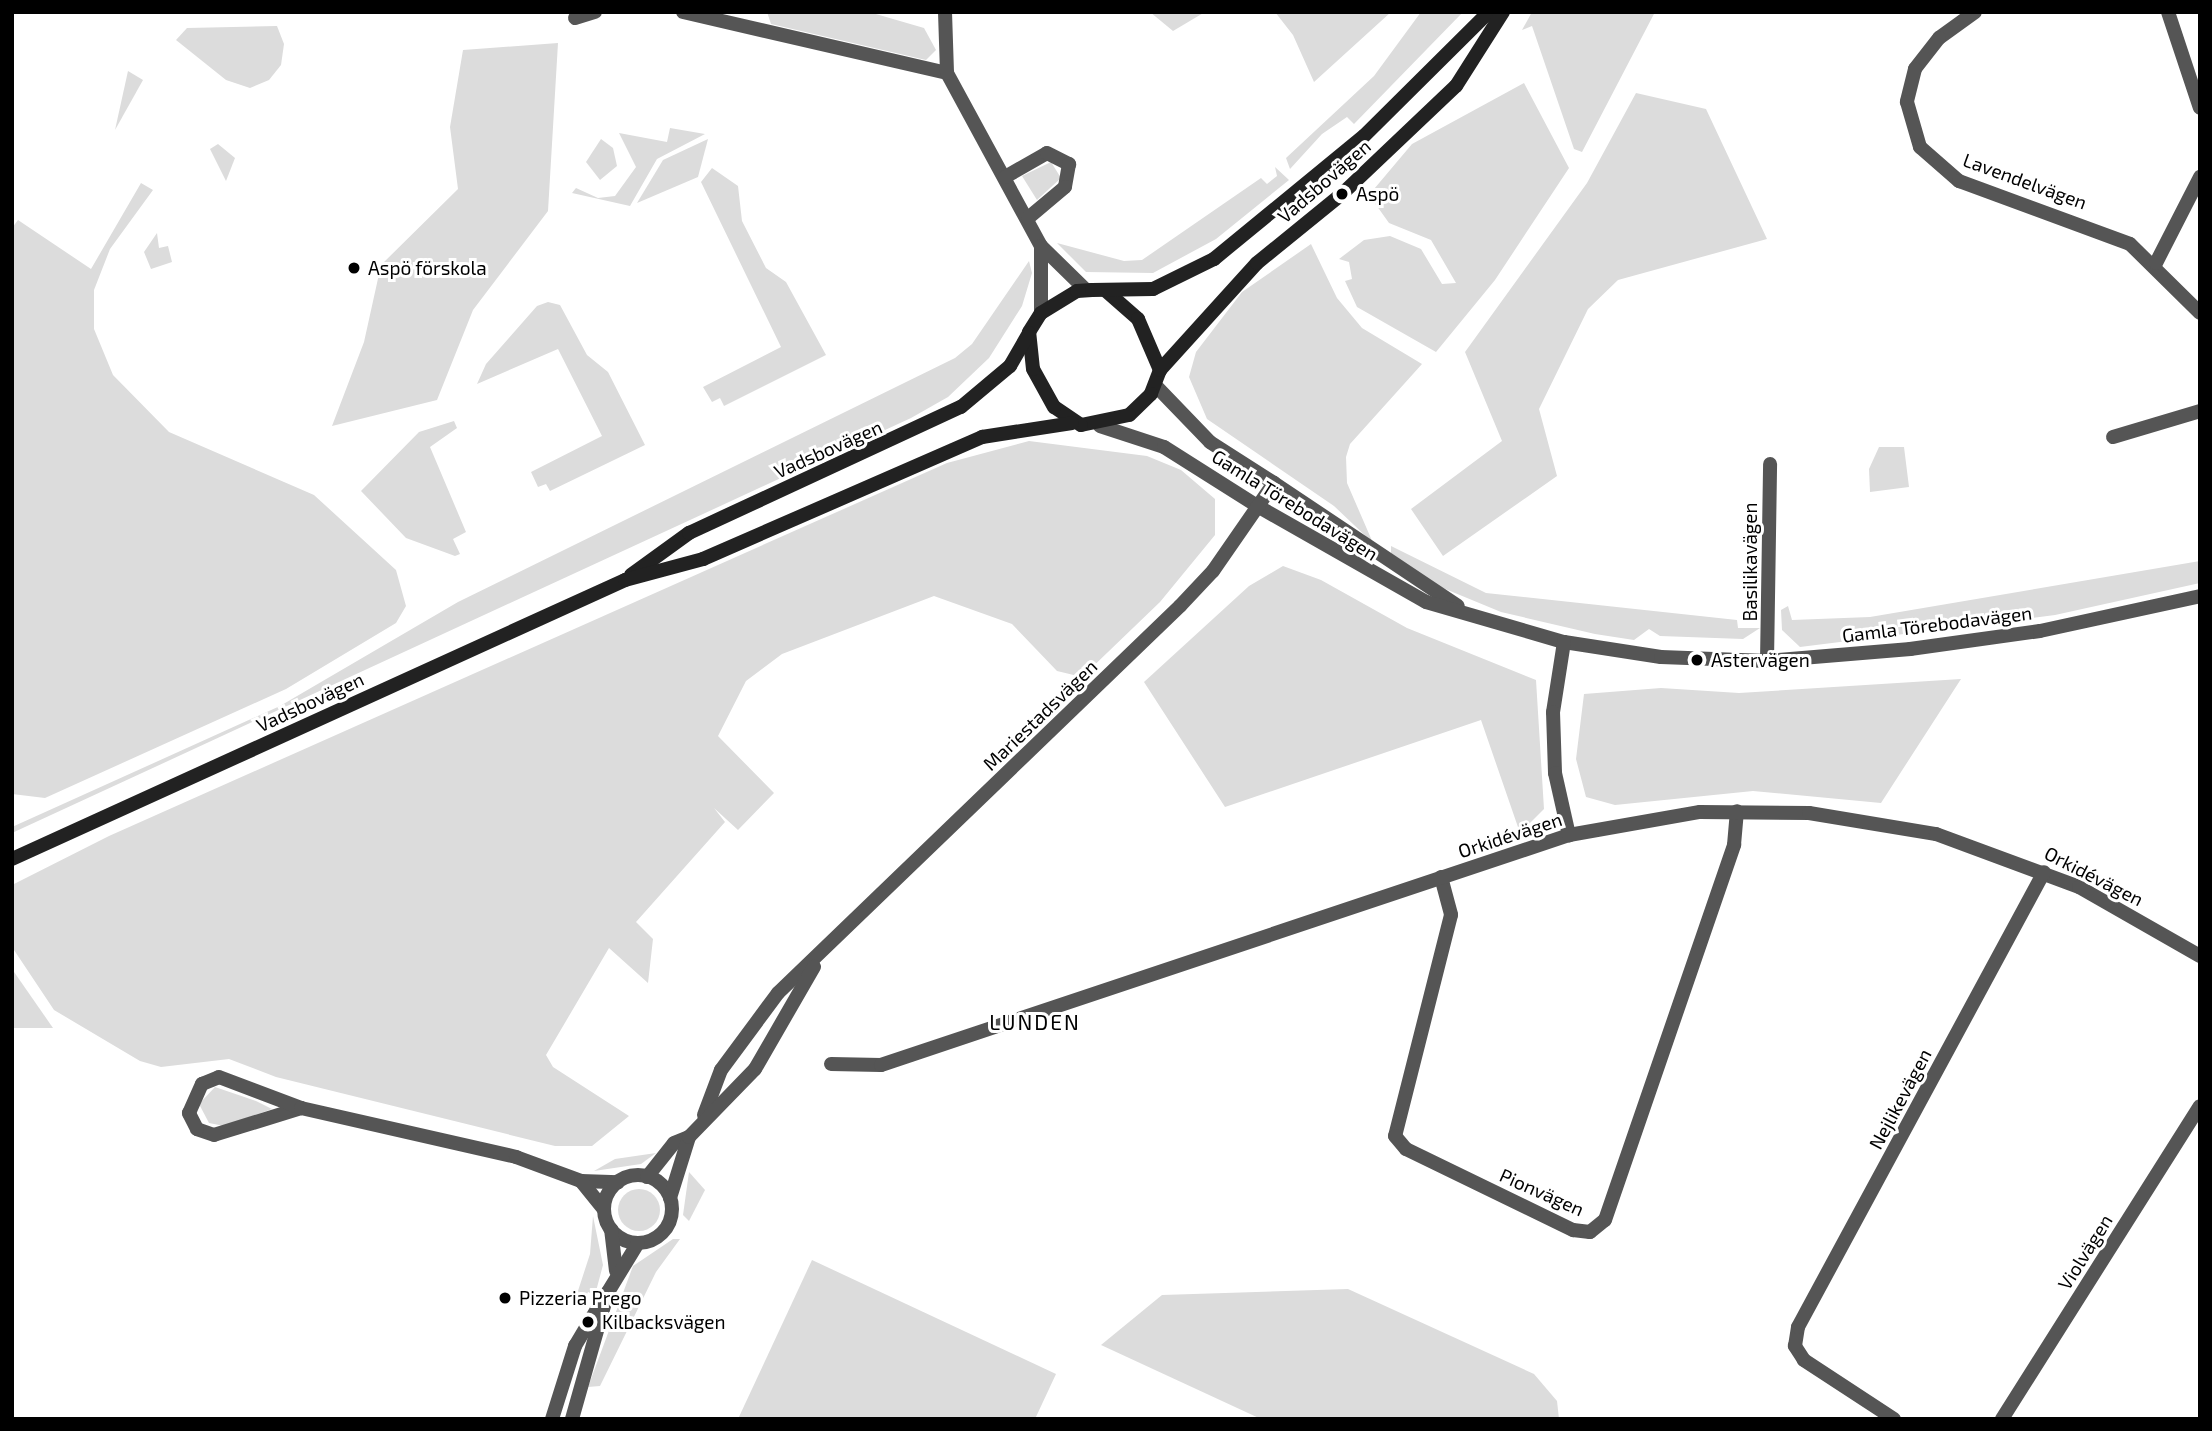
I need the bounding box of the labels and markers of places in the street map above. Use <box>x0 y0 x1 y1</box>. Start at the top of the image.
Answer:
place label: Aspö <box>1356 183 1399 205</box>
marker: Aspö <box>1334 186 1350 202</box>
place label: Aspö förskola <box>368 257 487 279</box>
marker: Aspö förskola <box>346 260 362 276</box>
place label: Astervägen <box>1711 649 1810 671</box>
marker: Astervägen <box>1689 652 1705 668</box>
place label: Pizzeria Prego <box>519 1287 642 1309</box>
marker: Pizzeria Prego <box>497 1290 513 1306</box>
place label: Kilbacksvägen <box>602 1311 726 1333</box>
marker: Kilbacksvägen <box>580 1314 596 1330</box>

